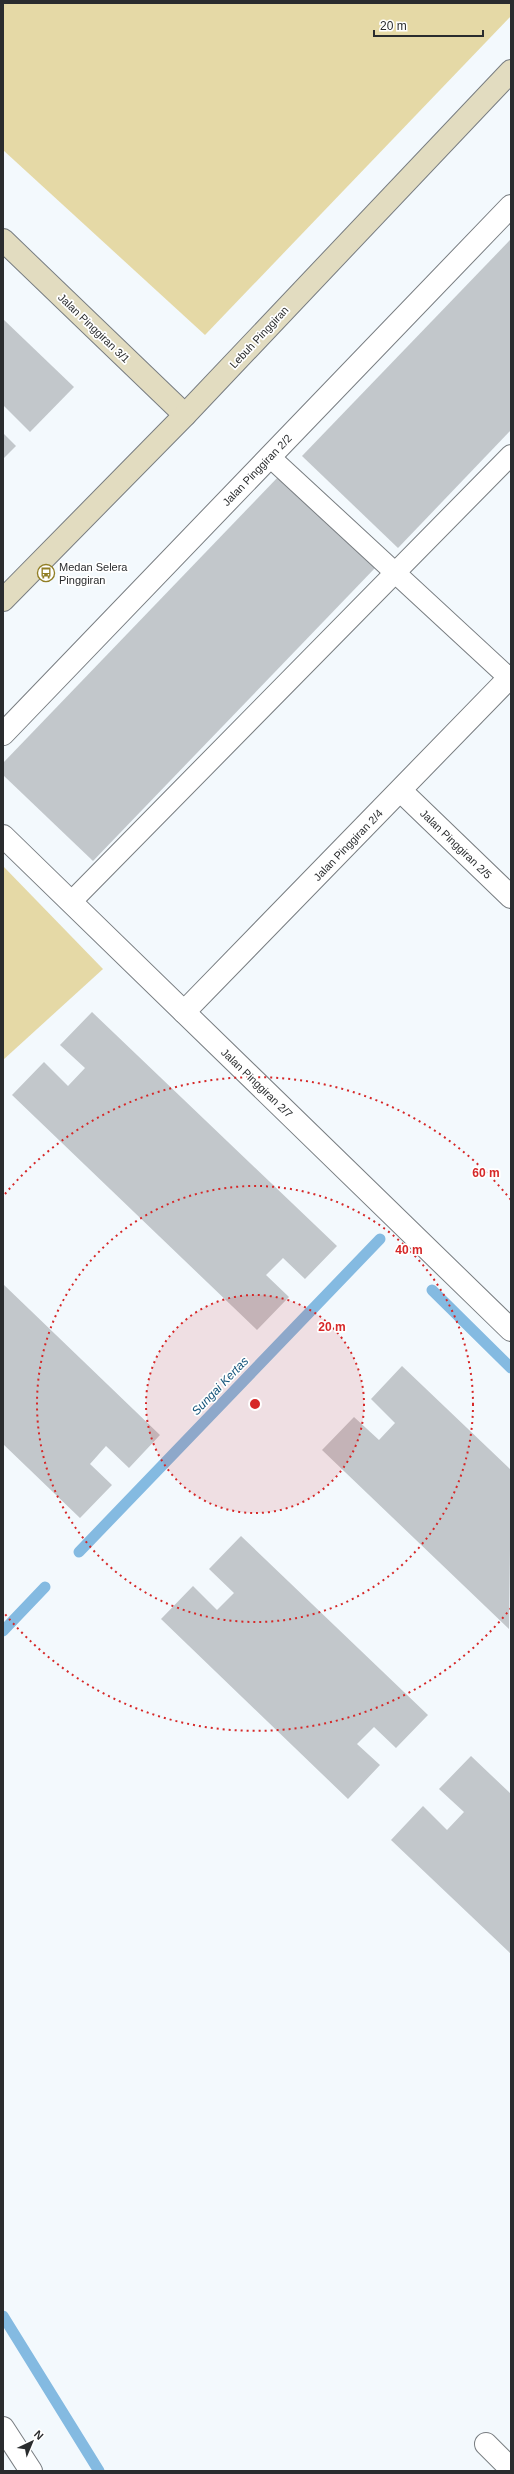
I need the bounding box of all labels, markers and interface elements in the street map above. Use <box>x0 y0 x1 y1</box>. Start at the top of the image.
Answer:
scale bar <box>374 12 483 38</box>
text: 20 m <box>380 19 407 33</box>
street label: Jalan Pinggiran 3/1 <box>56 291 132 365</box>
street label: Lebuh Pinggiran <box>227 304 291 370</box>
street label: Jalan Pinggiran 2/2 <box>220 432 294 508</box>
place label: Medan Selera Pinggiran <box>59 561 128 586</box>
bus stop icon: Medan Selera Pinggiran <box>36 563 56 583</box>
street label: Jalan Pinggiran 2/4 <box>311 807 385 883</box>
street label: Jalan Pinggiran 2/5 <box>418 807 494 881</box>
street label: Jalan Pinggiran 2/7 <box>219 1046 295 1120</box>
text: 60 m <box>472 1166 500 1180</box>
text: 40 m <box>395 1243 423 1257</box>
text: 20 m <box>318 1320 346 1334</box>
water label: Sungai Kertas <box>189 1354 251 1418</box>
centre of rings <box>248 1397 262 1411</box>
north arrow <box>12 2422 52 2462</box>
text: N <box>32 2428 46 2442</box>

